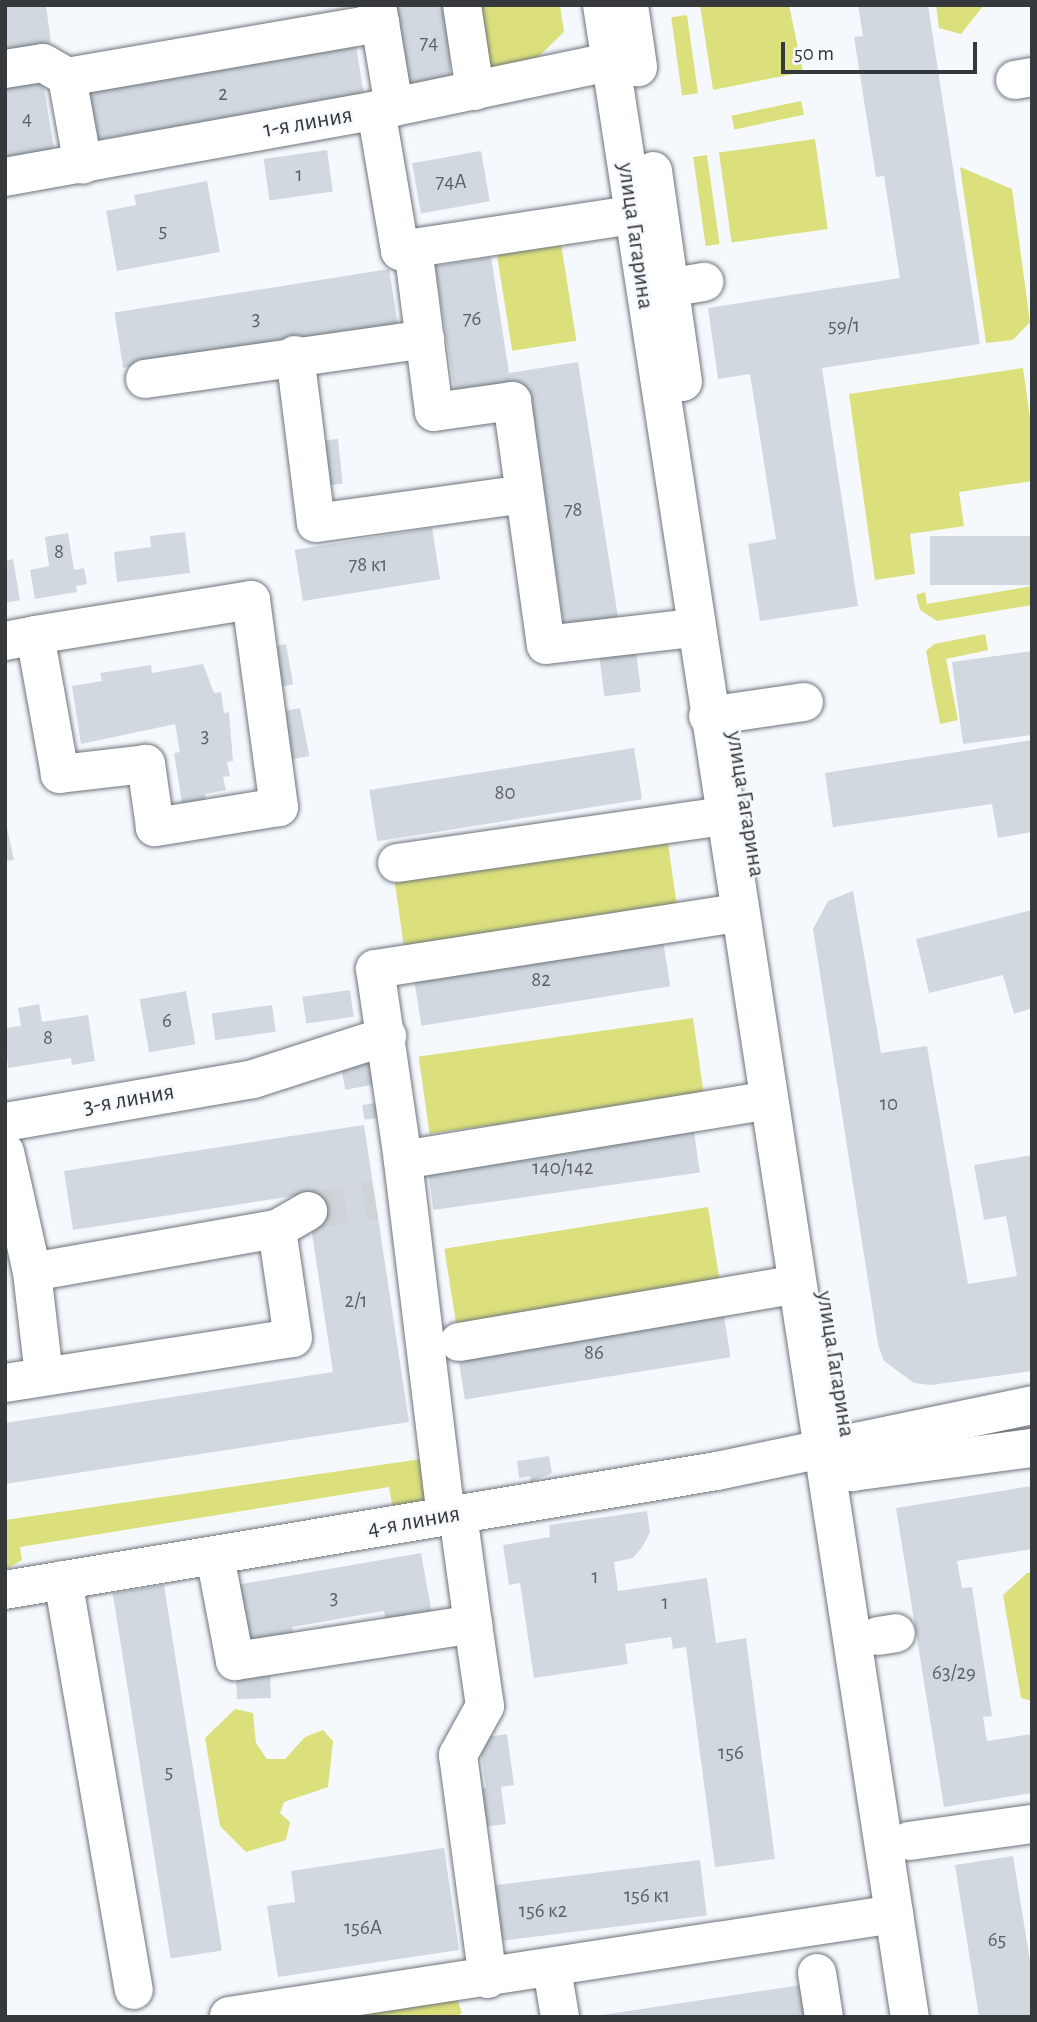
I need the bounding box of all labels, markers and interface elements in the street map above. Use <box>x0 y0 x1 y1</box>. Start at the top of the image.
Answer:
scale bar <box>785 28 981 72</box>
house number: 74 <box>420 30 438 56</box>
text: 50 m <box>794 43 834 64</box>
house number: 2 <box>218 81 228 107</box>
street label: 1-я линия <box>261 101 355 145</box>
house number: 4 <box>22 106 32 132</box>
street label: улица Гагарина <box>610 161 660 311</box>
house number: 1 <box>295 162 303 188</box>
house number: 74А <box>435 169 467 195</box>
house number: 5 <box>159 218 167 244</box>
house number: 3 <box>252 306 260 332</box>
house number: 76 <box>463 306 481 332</box>
house number: 59/1 <box>828 313 860 339</box>
house number: 78 <box>564 497 582 523</box>
house number: 8 <box>54 539 64 565</box>
house number: 78 к1 <box>348 552 388 578</box>
house number: 3 <box>201 723 209 749</box>
street label: улица Гагарина <box>719 729 771 879</box>
house number: 80 <box>494 780 516 806</box>
house number: 82 <box>531 967 551 993</box>
house number: 6 <box>162 1008 172 1034</box>
house number: 8 <box>43 1025 53 1051</box>
street label: 3-я линия <box>81 1078 177 1122</box>
house number: 10 <box>880 1091 898 1117</box>
house number: 140/142 <box>532 1155 594 1181</box>
house number: 2/1 <box>345 1288 367 1314</box>
street label: улица Гагарина <box>809 1289 861 1439</box>
house number: 86 <box>584 1340 604 1366</box>
street label: 4-я линия <box>365 1500 463 1544</box>
house number: 1 <box>591 1564 599 1590</box>
house number: 3 <box>330 1585 338 1611</box>
house number: 1 <box>661 1590 669 1616</box>
house number: 63/29 <box>932 1660 976 1686</box>
house number: 156 <box>718 1740 744 1766</box>
house number: 5 <box>165 1759 173 1785</box>
house number: 156 к1 <box>624 1883 670 1909</box>
house number: 156 к2 <box>519 1898 567 1924</box>
house number: 156А <box>344 1915 382 1941</box>
house number: 65 <box>988 1927 1006 1953</box>

